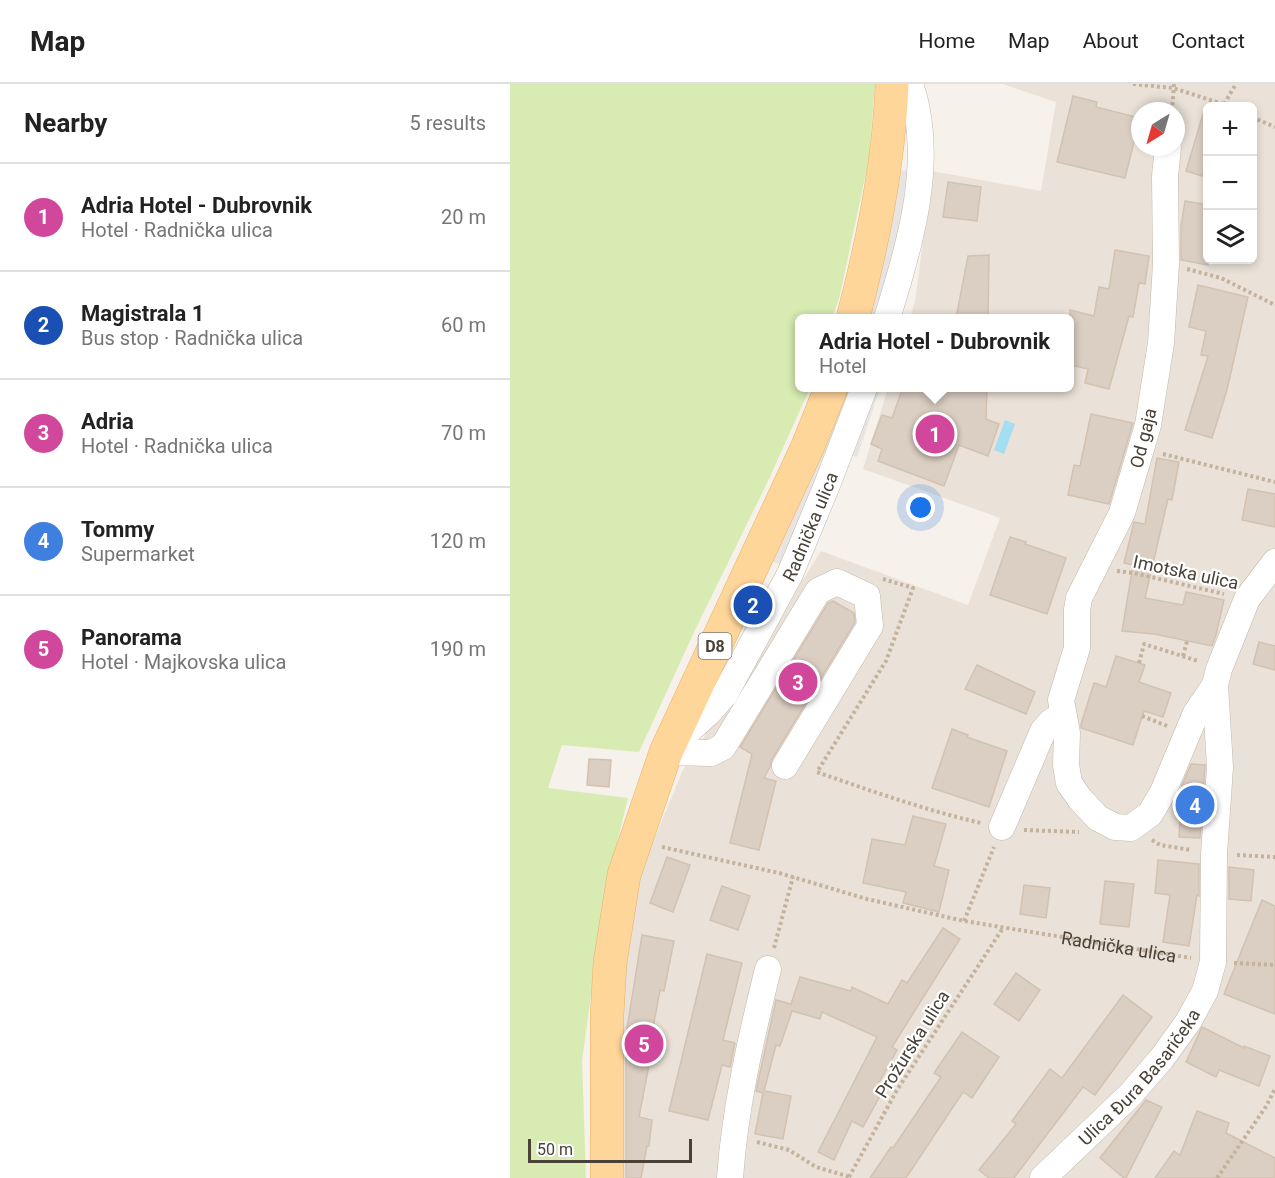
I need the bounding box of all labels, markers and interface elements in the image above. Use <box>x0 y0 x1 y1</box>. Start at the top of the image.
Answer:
text: Map <box>30 25 85 58</box>
text: Home <box>919 29 975 53</box>
text: Map <box>1008 29 1050 53</box>
text: About <box>1083 29 1139 53</box>
text: Contact <box>1172 29 1245 53</box>
north arrow <box>1131 102 1185 156</box>
map controls <box>1203 102 1257 264</box>
button: + <box>1203 102 1257 156</box>
text: Nearby <box>24 108 107 138</box>
text: 5 results <box>410 111 486 135</box>
button: − <box>1203 156 1257 210</box>
text: Adria Hotel - Dubrovnik <box>81 193 312 218</box>
text: 1 <box>38 205 49 229</box>
text: 20 m <box>441 205 486 229</box>
button: layers <box>1203 210 1257 264</box>
text: Hotel · Radnička ulica <box>81 218 273 242</box>
text: Magistrala 1 <box>81 301 204 326</box>
text: 2 <box>38 313 49 337</box>
text: 60 m <box>441 313 486 337</box>
popup <box>795 314 1074 392</box>
text: Bus stop · Radnička ulica <box>81 326 303 350</box>
text: Adria Hotel - Dubrovnik <box>819 329 1050 354</box>
text: Hotel <box>819 354 867 378</box>
street label: Od gaja <box>1125 406 1161 470</box>
text: Adria <box>81 409 134 434</box>
pin: 1 <box>916 412 954 456</box>
text: 3 <box>38 421 49 445</box>
text: 70 m <box>441 421 486 445</box>
text: Hotel · Radnička ulica <box>81 434 273 458</box>
street label: Radnička ulica <box>778 469 842 585</box>
your location <box>906 493 935 522</box>
text: Tommy <box>81 517 154 542</box>
text: 4 <box>38 529 49 553</box>
text: 120 m <box>430 529 486 553</box>
text: Supermarket <box>81 542 195 566</box>
street label: Imotska ulica <box>1131 551 1241 593</box>
pin: 2 <box>734 582 772 628</box>
text: Panorama <box>81 625 182 650</box>
road number: D8 <box>698 633 732 659</box>
text: 5 <box>38 637 49 661</box>
text: 190 m <box>430 637 486 661</box>
text: Hotel · Majkovska ulica <box>81 650 286 674</box>
pin: 3 <box>778 660 818 704</box>
pin: 4 <box>1176 782 1214 828</box>
street label: Radnička ulica <box>1060 927 1178 966</box>
street label: Prožurska ulica <box>871 986 953 1102</box>
street label: Ulica Đura Basaričeka <box>1074 1005 1204 1149</box>
pin: 5 <box>624 1022 664 1066</box>
scale bar <box>528 1136 692 1164</box>
text: 50 m <box>537 1140 573 1159</box>

